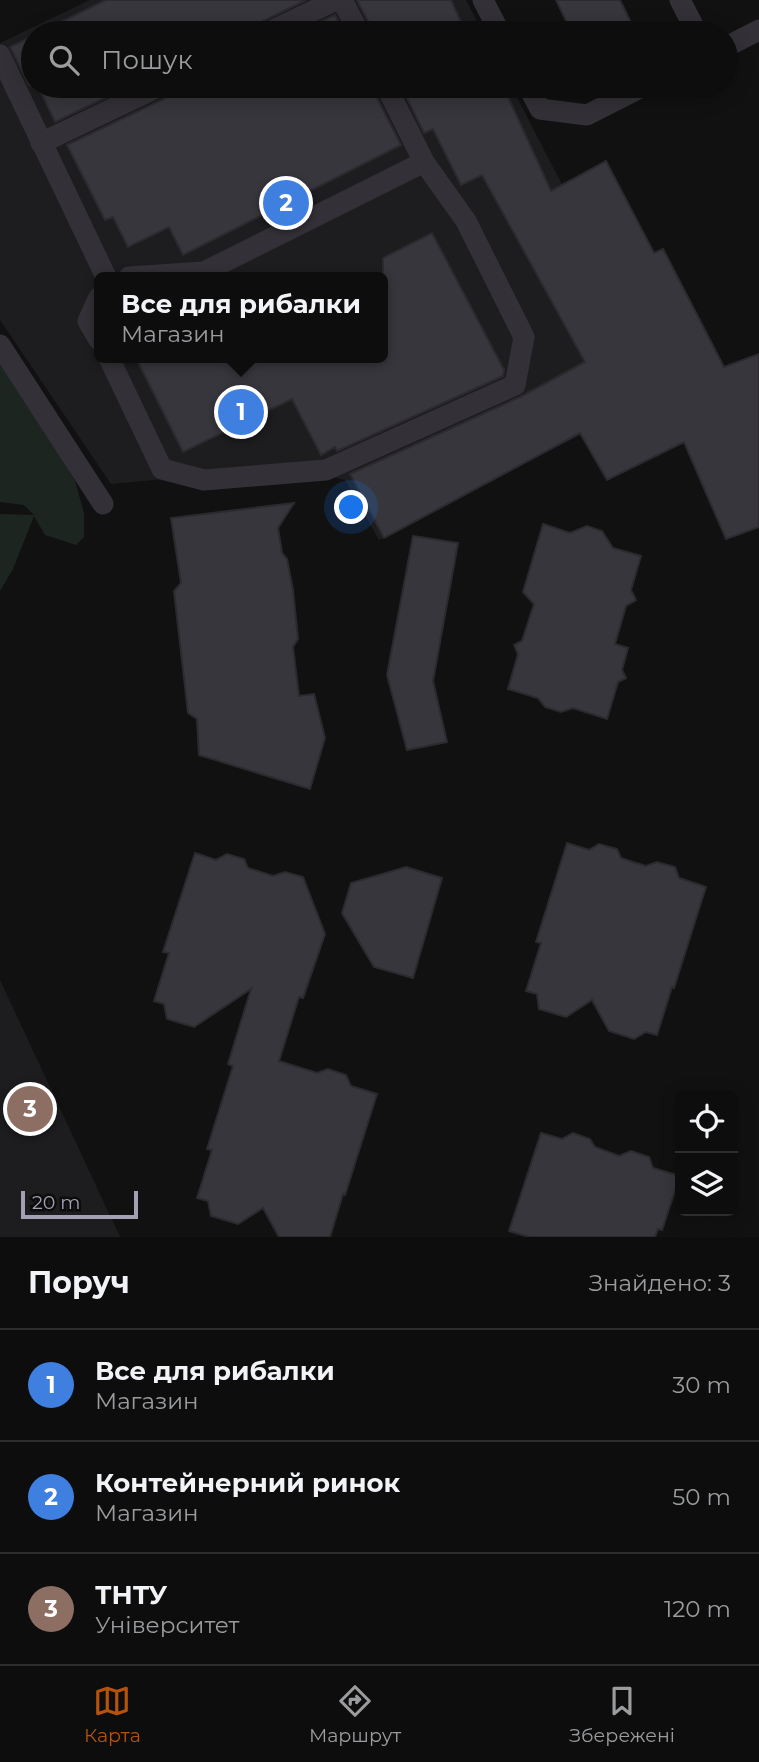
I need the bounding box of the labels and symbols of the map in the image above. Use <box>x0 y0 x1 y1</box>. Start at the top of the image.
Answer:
pin: 2 <box>263 177 309 229</box>
pin: 1 <box>218 386 264 438</box>
your location <box>334 490 368 524</box>
pin: 3 <box>7 1083 53 1135</box>
scale bar <box>21 1188 138 1220</box>

